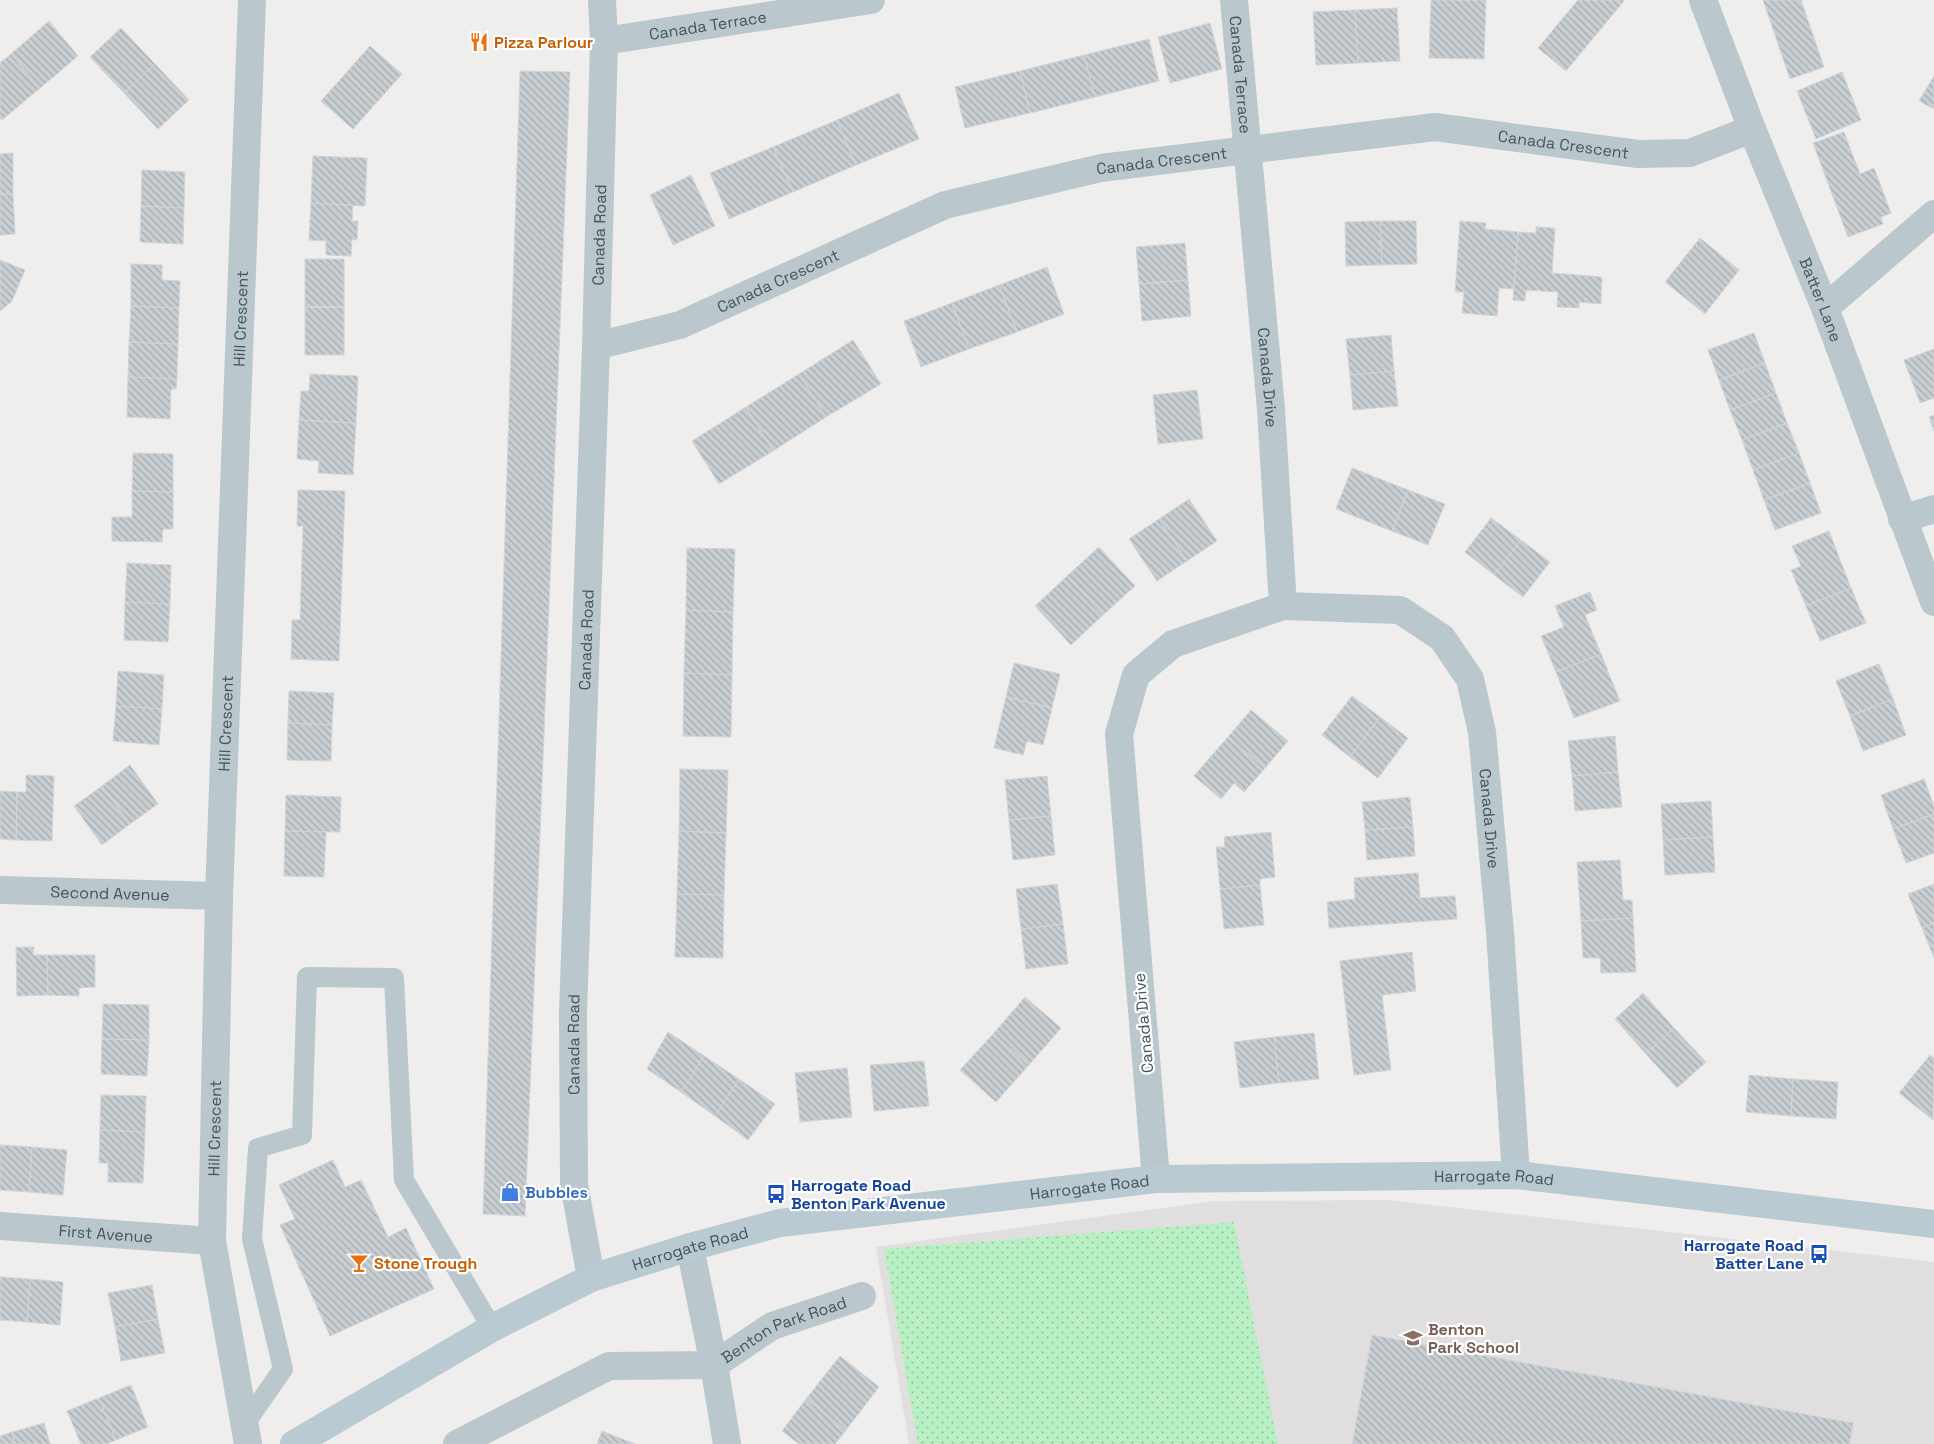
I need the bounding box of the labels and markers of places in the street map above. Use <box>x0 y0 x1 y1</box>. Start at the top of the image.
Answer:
restaurant icon: Pizza Parlour <box>468 31 490 53</box>
place label: Pizza Parlour <box>494 32 593 53</box>
place label: Harrogate Road Benton Park Avenue <box>791 1175 946 1214</box>
shop icon: Bubbles <box>499 1181 521 1203</box>
place label: Bubbles <box>525 1182 588 1203</box>
bus stop icon: Harrogate Road Benton Park Avenue <box>765 1183 787 1205</box>
place label: Harrogate Road Batter Lane <box>1684 1235 1804 1274</box>
bus stop icon: Harrogate Road Batter Lane <box>1808 1243 1830 1265</box>
bar icon: Stone Trough <box>348 1252 370 1274</box>
place label: Stone Trough <box>374 1253 477 1274</box>
place label: Benton Park School <box>1428 1319 1519 1358</box>
school or university icon: Benton Park School <box>1402 1327 1424 1349</box>

